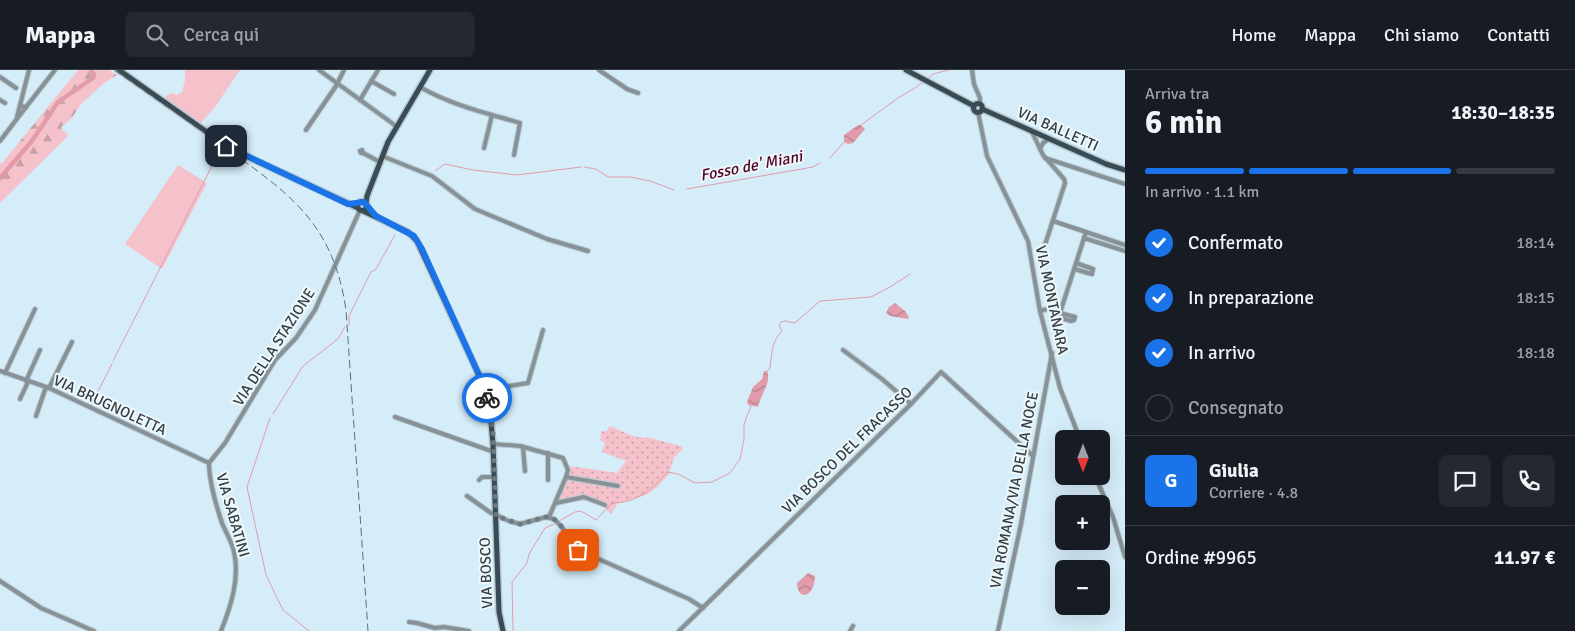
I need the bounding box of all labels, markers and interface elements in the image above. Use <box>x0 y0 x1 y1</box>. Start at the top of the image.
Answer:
search box <box>125 12 475 57</box>
text: Mappa <box>25 20 95 50</box>
icon: search <box>143 21 171 49</box>
text: Cerca qui <box>183 23 259 47</box>
text: Home <box>1231 24 1276 46</box>
text: Mappa <box>1304 24 1356 46</box>
text: Chi siamo <box>1384 24 1459 46</box>
text: Contatti <box>1487 24 1550 46</box>
text: Arriva tra <box>1145 84 1209 104</box>
text: 18:30–18:35 <box>1451 101 1555 125</box>
street label: VIA BALLETTI <box>1015 103 1101 155</box>
text: 6 min <box>1145 103 1222 142</box>
pin <box>205 125 247 167</box>
icon: home <box>212 132 240 160</box>
water label: Fosso de' Miani <box>698 146 806 186</box>
text: In arrivo · 1.1 km <box>1145 182 1259 202</box>
icon: check <box>1145 229 1173 257</box>
text: Confermato <box>1188 231 1283 255</box>
text: 18:14 <box>1516 233 1555 253</box>
street label: VIA MONTANARA <box>1032 244 1072 356</box>
icon: check <box>1145 284 1173 312</box>
street label: VIA DELLA STAZIONE <box>229 285 319 409</box>
text: In preparazione <box>1188 286 1314 310</box>
text: 18:15 <box>1516 288 1555 308</box>
icon: check <box>1145 339 1173 367</box>
text: In arrivo <box>1188 341 1255 365</box>
text: 18:18 <box>1516 343 1555 363</box>
street label: VIA BRUGNOLETTA <box>51 371 169 439</box>
courier <box>462 373 512 423</box>
street label: VIA BOSCO DEL FRACASSO <box>778 383 916 517</box>
icon: bike <box>473 384 501 412</box>
street label: VIA ROMANA/VIA DELLA NOCE <box>986 390 1042 590</box>
text: Consegnato <box>1188 396 1284 420</box>
north arrow <box>1055 430 1110 485</box>
map controls <box>1055 430 1110 615</box>
button: chat <box>1439 455 1491 507</box>
button: phone <box>1503 455 1555 507</box>
text: Giulia <box>1209 459 1259 483</box>
text: G <box>1165 469 1177 493</box>
street label: VIA SABATINI <box>212 471 254 559</box>
text: Corriere · 4.8 <box>1209 483 1298 503</box>
button: + <box>1055 495 1110 550</box>
pin <box>557 529 599 571</box>
icon: bag <box>564 536 592 564</box>
street label: VIA BOSCO <box>476 537 496 609</box>
text: Ordine #9965 <box>1145 546 1257 570</box>
text: 11.97 € <box>1494 546 1555 570</box>
button: − <box>1055 560 1110 615</box>

